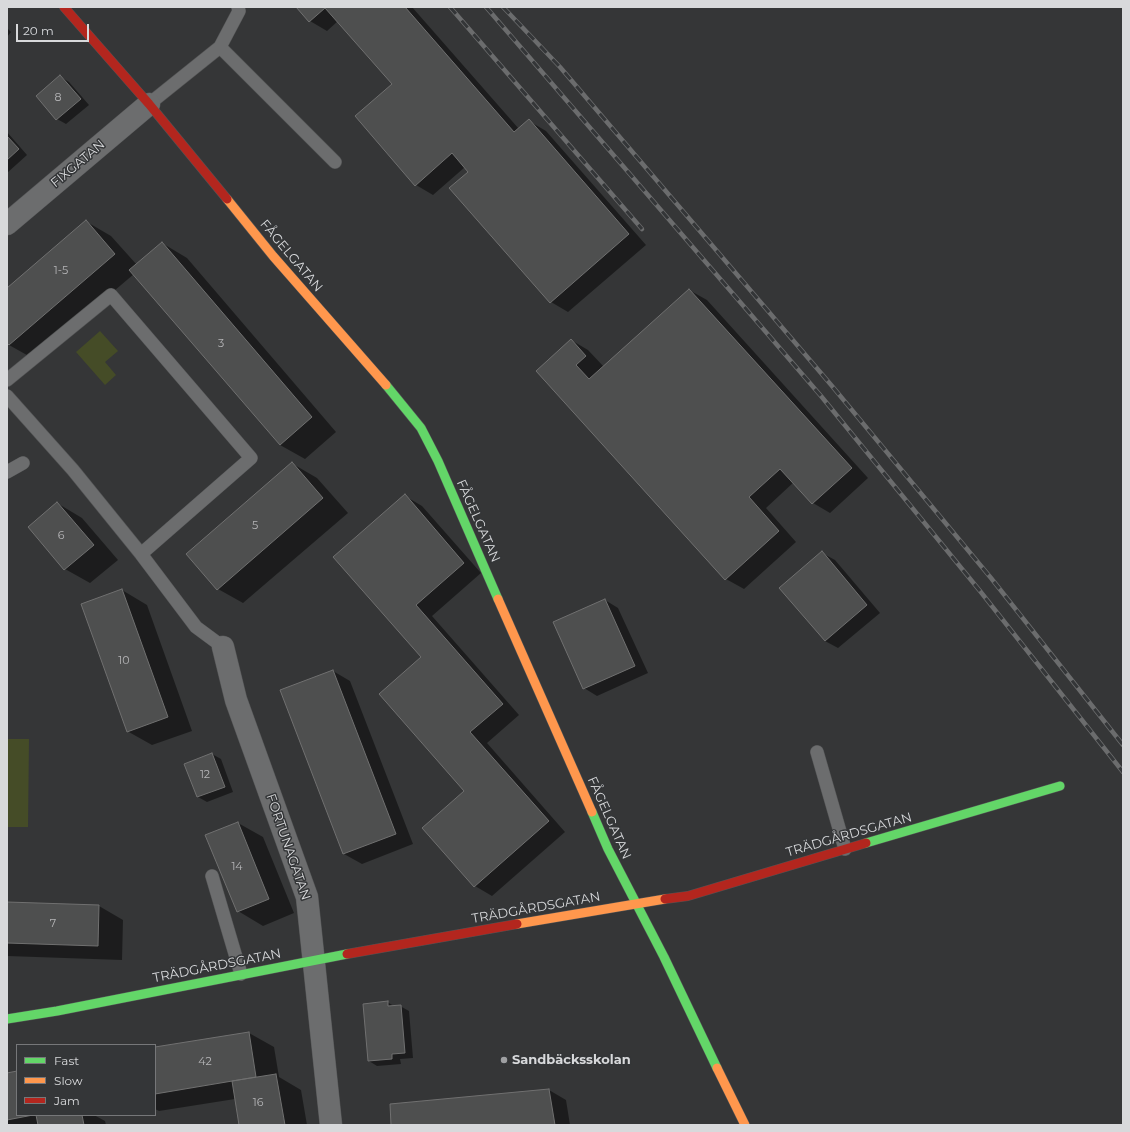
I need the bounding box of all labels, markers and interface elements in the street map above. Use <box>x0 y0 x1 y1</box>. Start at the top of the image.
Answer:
scale bar <box>18 16 91 42</box>
text: 20 m <box>23 23 54 38</box>
house number: 8 <box>54 91 62 105</box>
street label: FIXGATAN <box>48 137 108 191</box>
street label: FÅGELGATAN <box>256 217 326 295</box>
house number: 1-5 <box>54 264 68 278</box>
house number: 3 <box>218 337 224 351</box>
street label: FÅGELGATAN <box>453 477 503 565</box>
house number: 5 <box>252 519 258 533</box>
house number: 6 <box>58 529 64 543</box>
house number: 10 <box>118 654 130 668</box>
house number: 12 <box>200 768 210 782</box>
street label: FÅGELGATAN <box>584 774 634 862</box>
street label: FORTUNAGATAN <box>262 792 314 902</box>
street label: TRÄDGÅRDSGATAN <box>784 810 914 860</box>
house number: 14 <box>231 860 243 874</box>
street label: TRÄDGÅRDSGATAN <box>471 889 601 927</box>
house number: 7 <box>50 917 56 931</box>
street label: TRÄDGÅRDSGATAN <box>152 946 282 986</box>
legend <box>16 1044 156 1116</box>
place label: Sandbäcksskolan <box>512 1052 631 1068</box>
text: Fast <box>54 1053 79 1068</box>
house number: 42 <box>198 1055 212 1069</box>
marker: Sandbäcksskolan <box>499 1055 509 1065</box>
text: Slow <box>54 1073 83 1088</box>
text: Jam <box>54 1093 80 1108</box>
house number: 16 <box>253 1096 263 1110</box>

